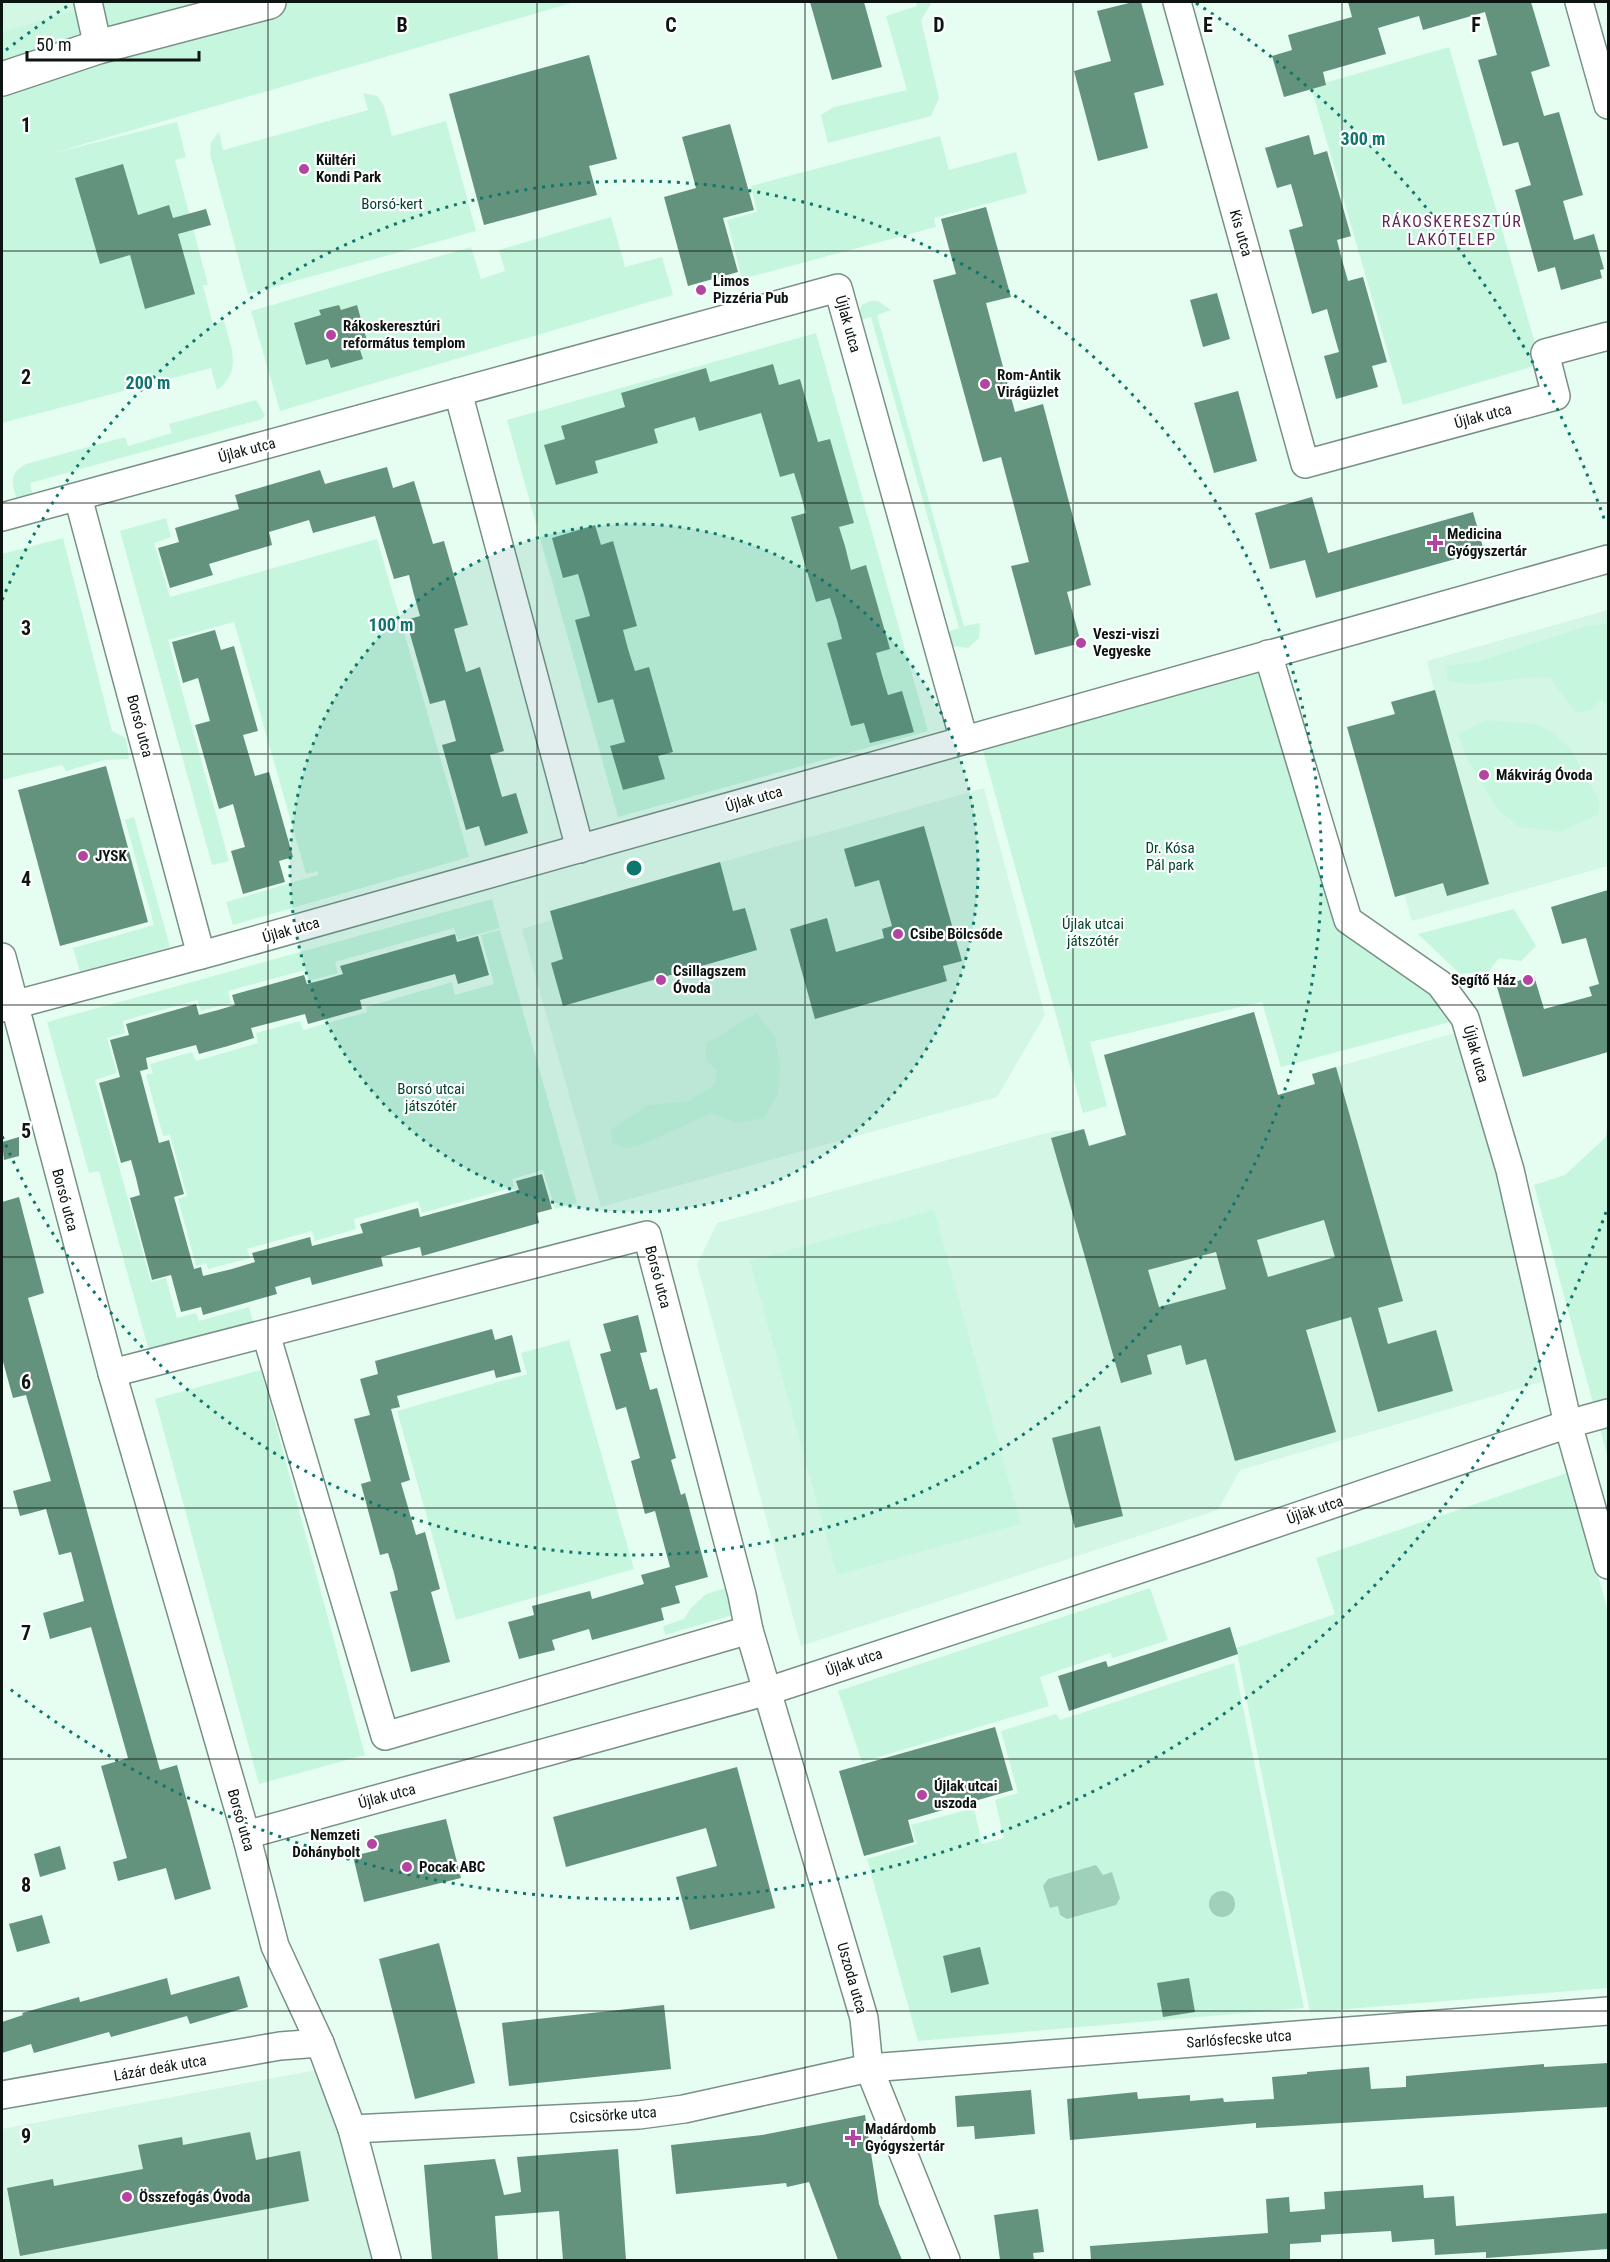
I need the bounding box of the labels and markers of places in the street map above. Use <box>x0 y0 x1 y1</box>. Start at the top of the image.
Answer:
place label: Kültéri Kondi Park <box>316 151 382 186</box>
marker: Kültéri Kondi Park <box>297 162 311 176</box>
place label: Limos Pizzéria Pub <box>713 272 789 307</box>
marker: Limos Pizzéria Pub <box>694 283 708 297</box>
place label: Rákoskeresztúri református templom <box>343 317 465 352</box>
marker: Rákoskeresztúri református templom <box>324 328 338 342</box>
place label: Rom-Antik Virágüzlet <box>997 366 1062 401</box>
marker: Rom-Antik Virágüzlet <box>978 377 992 391</box>
place label: Medicina Gyógyszertár <box>1447 525 1527 560</box>
marker: Medicina Gyógyszertár <box>1428 536 1442 550</box>
place label: Veszi-viszi Vegyeske <box>1093 625 1159 660</box>
marker: Veszi-viszi Vegyeske <box>1074 636 1088 650</box>
place label: Mákvirág Óvoda <box>1496 766 1593 784</box>
marker: Mákvirág Óvoda <box>1477 768 1491 782</box>
place label: JYSK <box>95 847 127 865</box>
marker: JYSK <box>76 849 90 863</box>
centre of rings <box>624 858 644 878</box>
place label: Csibe Bölcsőde <box>910 925 1003 943</box>
marker: Csibe Bölcsőde <box>891 927 905 941</box>
place label: Csillagszem Óvoda <box>673 962 746 997</box>
place label: Segítő Ház <box>1451 971 1516 989</box>
marker: Csillagszem Óvoda <box>654 973 668 987</box>
marker: Segítő Ház <box>1521 973 1535 987</box>
place label: Újlak utcai uszoda <box>934 1777 997 1812</box>
marker: Újlak utcai uszoda <box>915 1788 929 1802</box>
place label: Nemzeti Dohánybolt <box>292 1826 360 1861</box>
marker: Nemzeti Dohánybolt <box>365 1837 379 1851</box>
place label: Pocak ABC <box>419 1858 486 1876</box>
marker: Pocak ABC <box>400 1860 414 1874</box>
place label: Madárdomb Gyógyszertár <box>865 2120 945 2155</box>
marker: Madárdomb Gyógyszertár <box>846 2131 860 2145</box>
place label: Összefogás Óvoda <box>139 2188 250 2206</box>
marker: Összefogás Óvoda <box>120 2190 134 2204</box>

